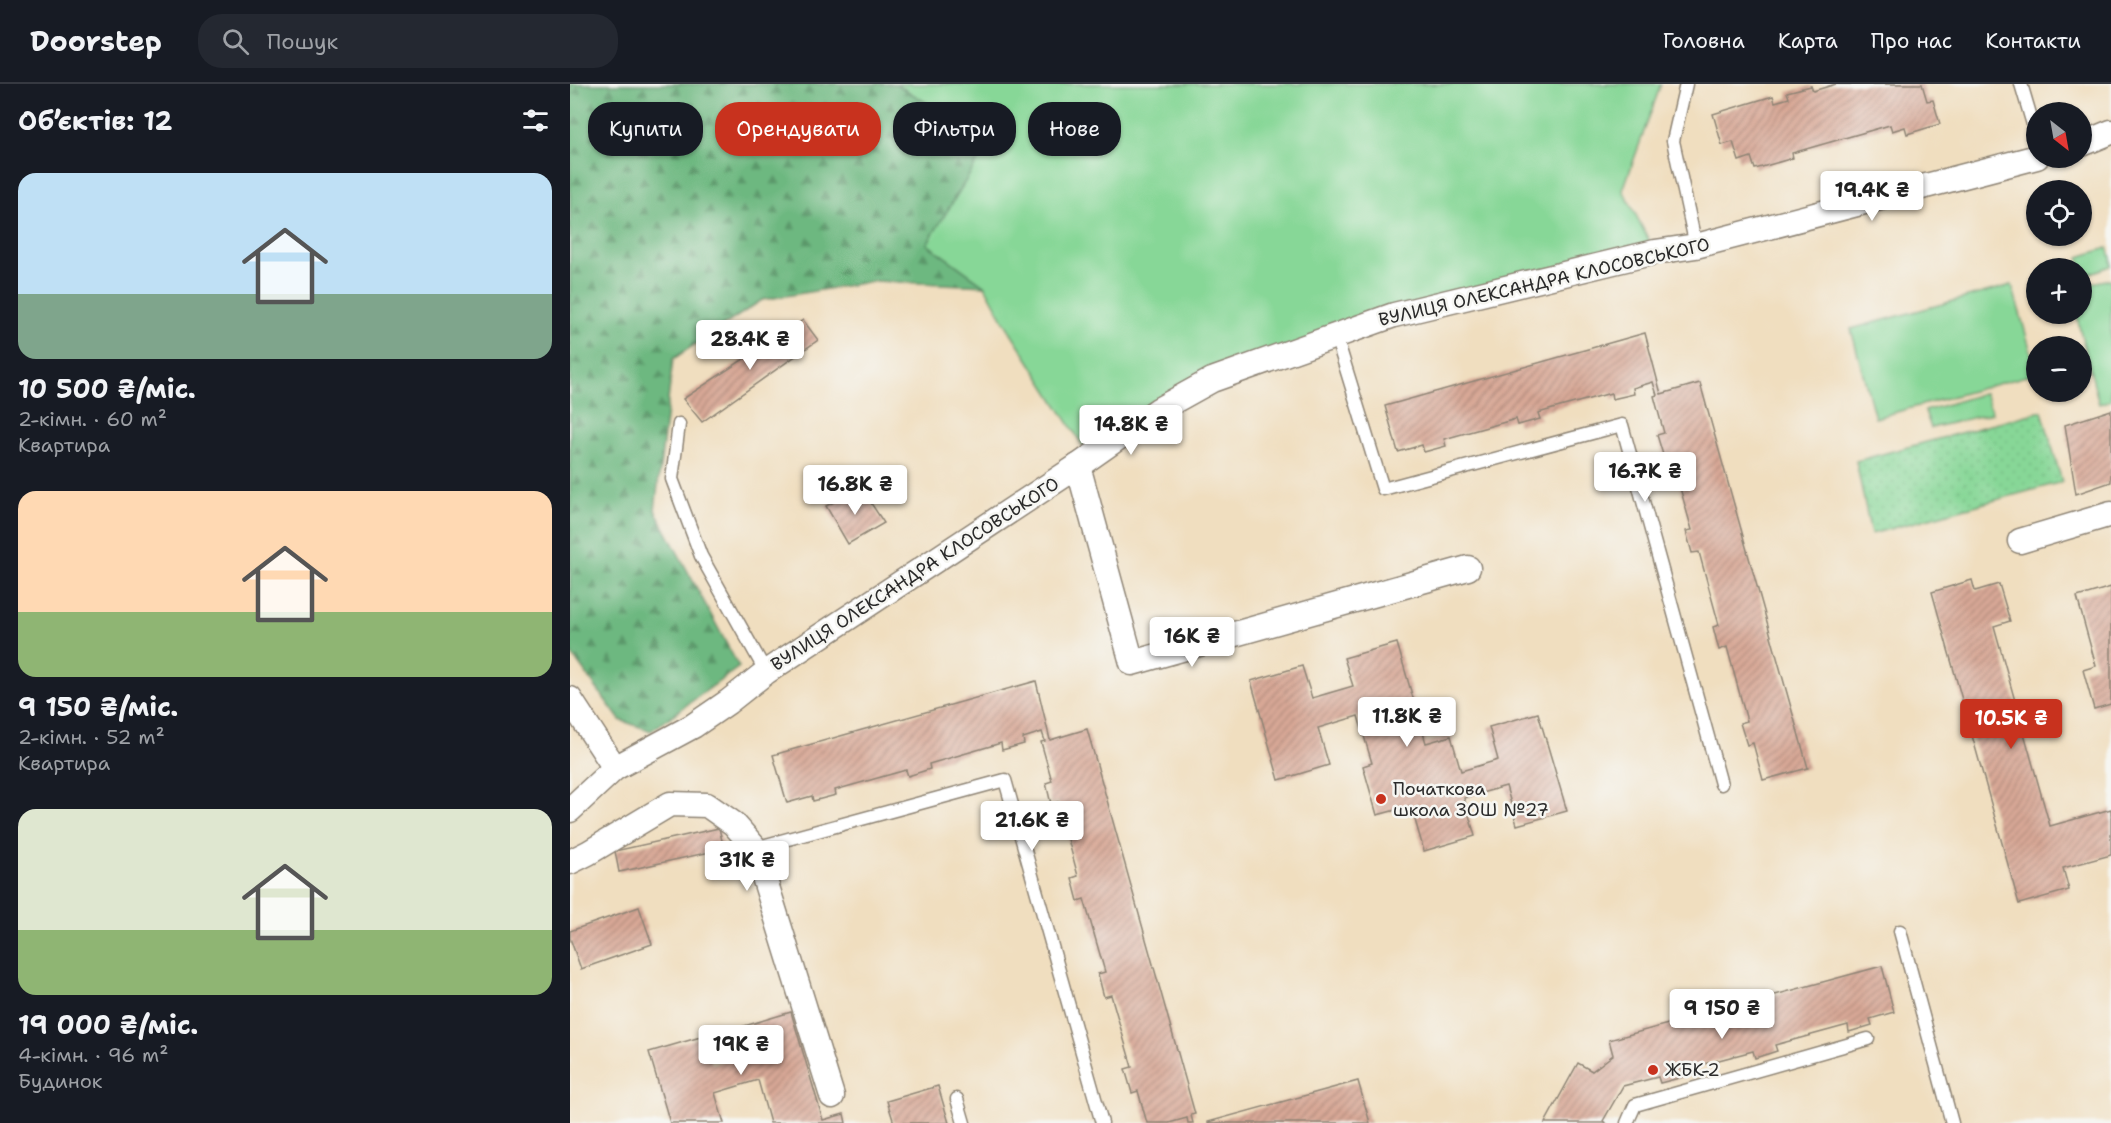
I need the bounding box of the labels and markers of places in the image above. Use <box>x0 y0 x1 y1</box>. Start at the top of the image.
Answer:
pin: 19.4K ₴ <box>1817 171 1927 222</box>
pin: 28.4K ₴ <box>695 320 805 371</box>
pin: 14.8K ₴ <box>1076 405 1186 456</box>
pin: 16.7K ₴ <box>1590 452 1700 503</box>
pin: 16.8K ₴ <box>800 465 910 516</box>
pin: 16K ₴ <box>1150 617 1234 668</box>
pin: 11.8K ₴ <box>1352 697 1462 748</box>
pin: 10.5K ₴ <box>1956 699 2066 750</box>
place label: Початкова школа ЗОШ №27 <box>1393 777 1549 822</box>
marker: Початкова школа ЗОШ №27 <box>1374 792 1388 806</box>
pin: 21.6K ₴ <box>977 801 1087 852</box>
pin: 31K ₴ <box>705 841 789 892</box>
pin: 9 150 ₴ <box>1667 989 1777 1040</box>
pin: 19K ₴ <box>699 1025 783 1076</box>
place label: ЖБК-2 <box>1665 1058 1720 1082</box>
marker: ЖБК-2 <box>1646 1063 1660 1077</box>

